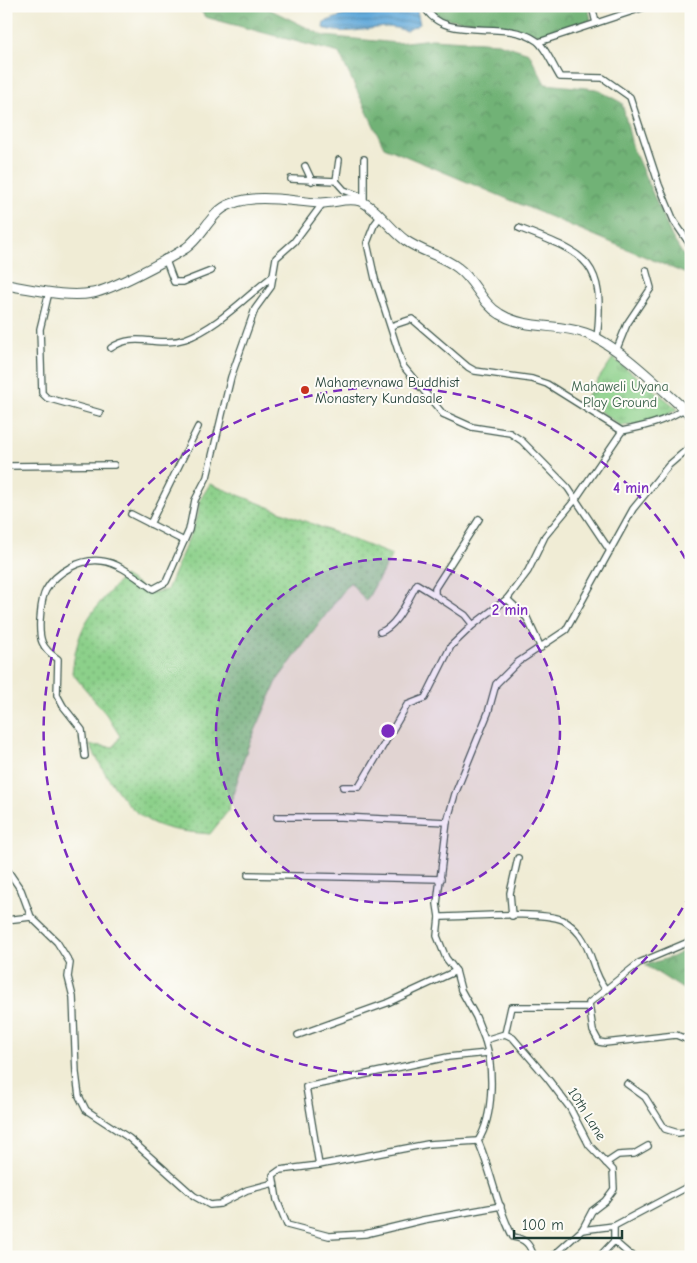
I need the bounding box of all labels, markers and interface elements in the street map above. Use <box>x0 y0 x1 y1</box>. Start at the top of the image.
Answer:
place label: Mahamevnawa Buddhist Monastery Kundasale <box>315 374 460 407</box>
park label: Mahaweli Uyana Play Ground <box>571 378 669 411</box>
marker: Mahamevnawa Buddhist Monastery Kundasale <box>299 384 311 396</box>
text: 4 min <box>613 479 649 497</box>
text: 2 min <box>492 601 528 619</box>
centre of rings <box>379 722 397 740</box>
street label: 10th Lane <box>564 1084 610 1144</box>
scale bar <box>514 1208 622 1240</box>
text: 100 m <box>522 1216 564 1234</box>

